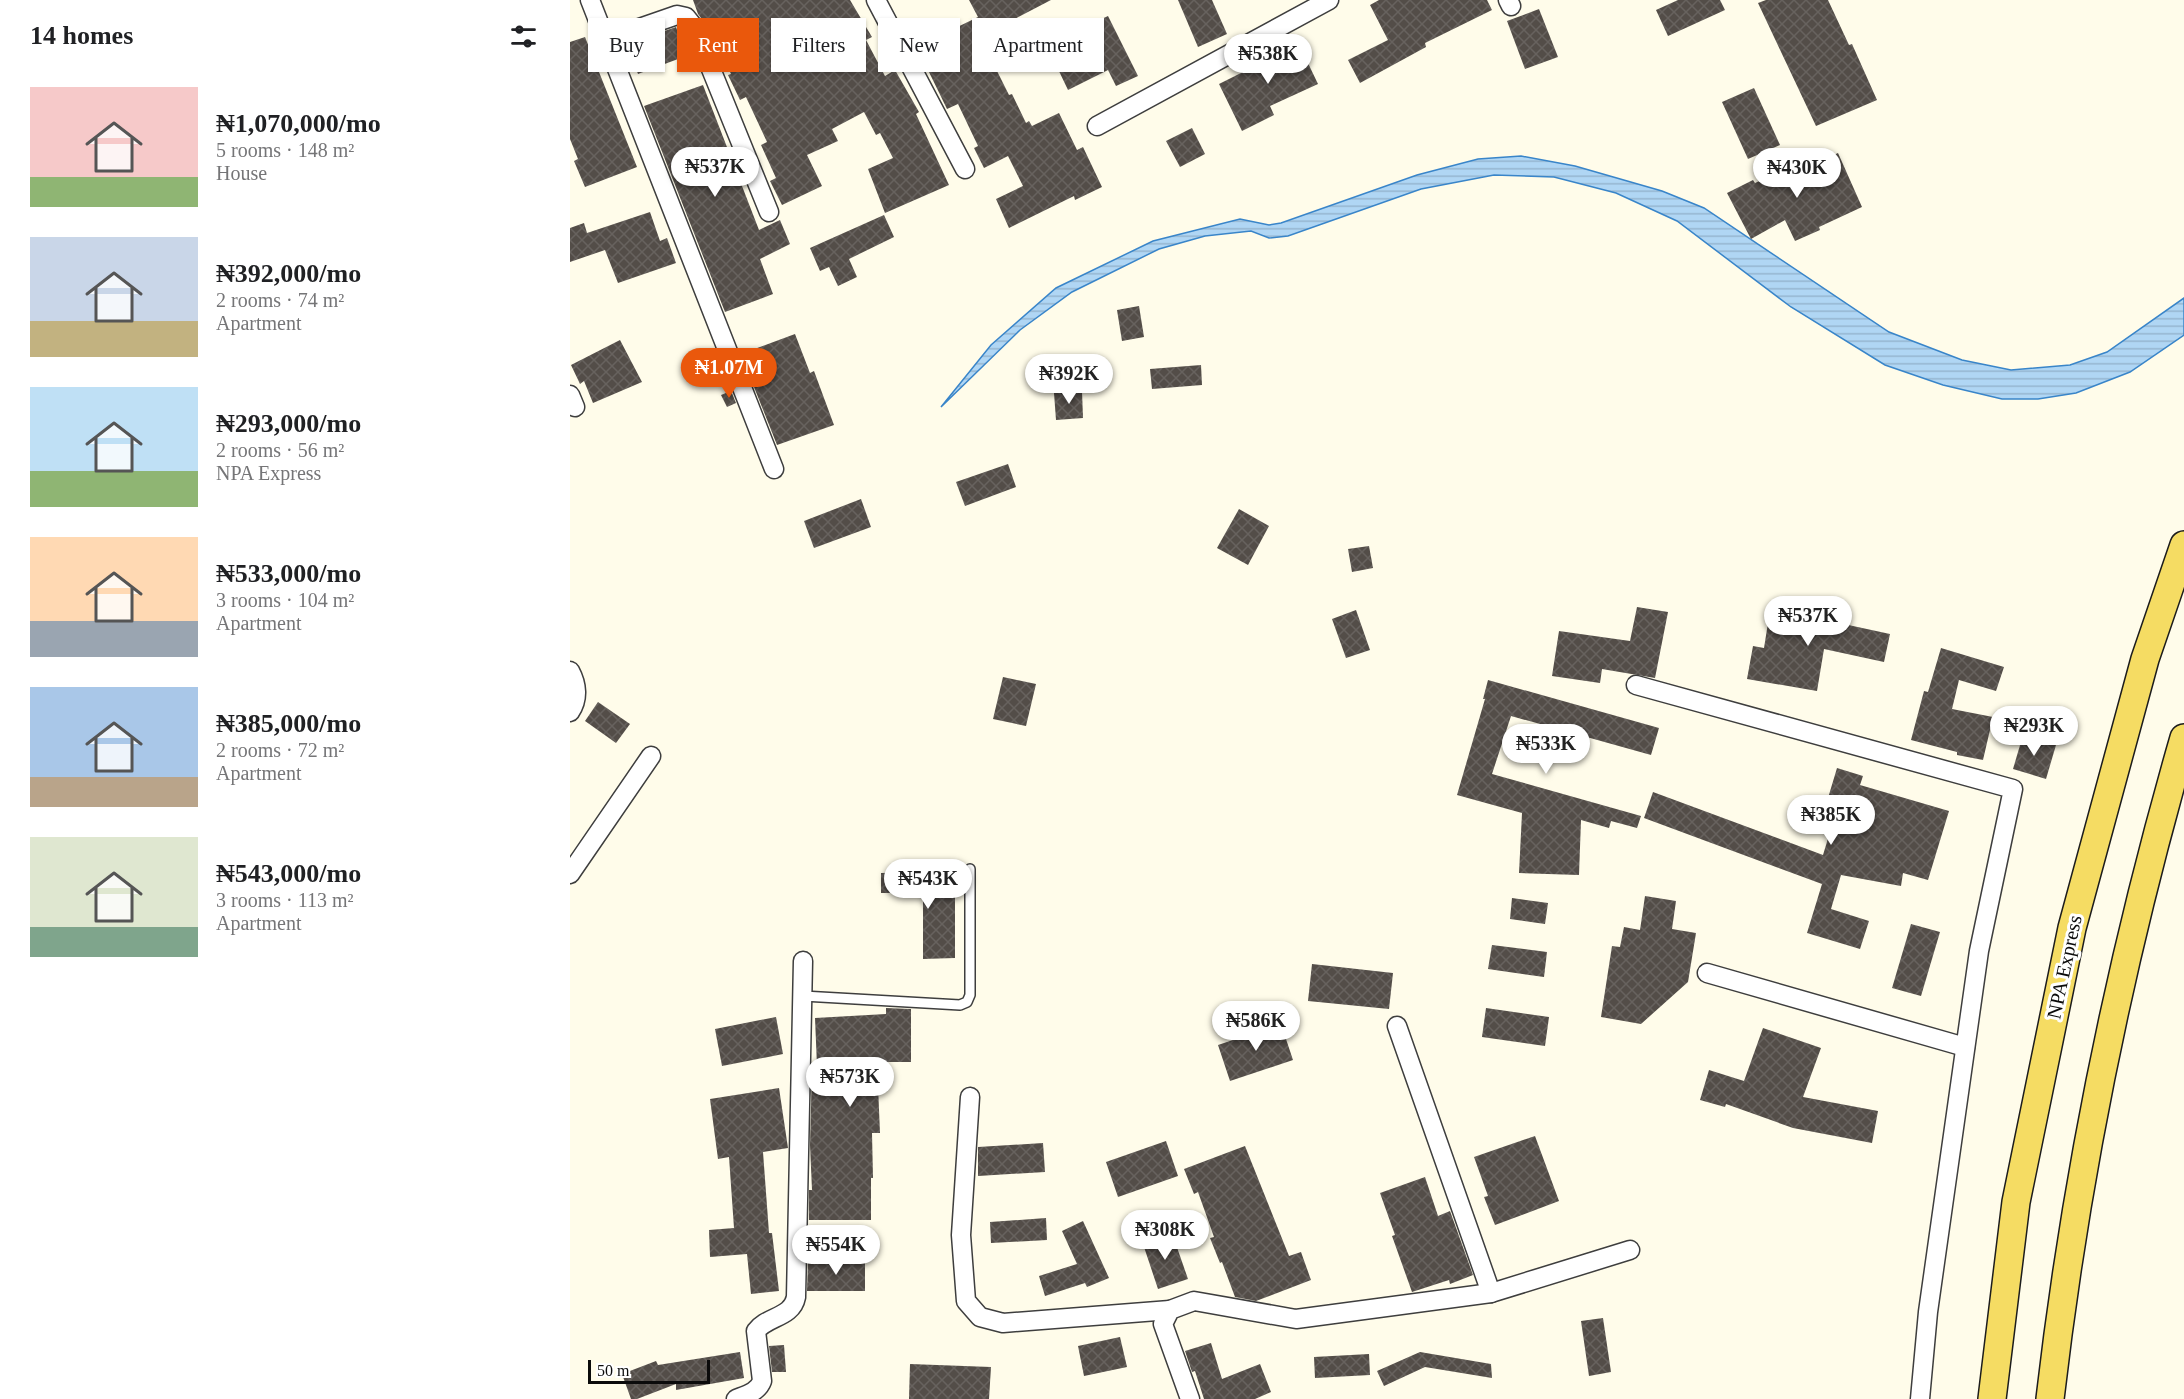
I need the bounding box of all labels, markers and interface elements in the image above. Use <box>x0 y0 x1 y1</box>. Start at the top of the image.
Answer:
chip: Buy <box>588 18 665 72</box>
chip: Rent <box>677 18 759 72</box>
chip: Filters <box>771 18 866 72</box>
chip: New <box>878 18 960 72</box>
chip: Apartment <box>972 18 1104 72</box>
icon: filters <box>507 20 540 53</box>
text: 14 homes <box>30 21 133 50</box>
pin: ₦538K <box>1226 34 1310 85</box>
text: ₦538K <box>1238 42 1298 64</box>
text: ₦1,070,000/mo <box>216 109 381 138</box>
icon: home <box>78 111 150 183</box>
text: 5 rooms · 148 m² <box>216 139 354 161</box>
pin: ₦537K <box>673 147 757 198</box>
pin: ₦430K <box>1755 148 1839 199</box>
text: ₦537K <box>685 155 745 177</box>
text: ₦430K <box>1767 156 1827 178</box>
text: House <box>216 162 267 184</box>
text: ₦392,000/mo <box>216 259 361 288</box>
icon: home <box>78 261 150 333</box>
text: 2 rooms · 74 m² <box>216 289 344 311</box>
text: Apartment <box>216 312 302 334</box>
pin: ₦1.07M <box>680 348 778 399</box>
pin: ₦392K <box>1027 354 1111 405</box>
text: ₦1.07M <box>695 356 763 378</box>
text: ₦392K <box>1039 362 1099 384</box>
text: ₦293,000/mo <box>216 409 361 438</box>
icon: home <box>78 411 150 483</box>
text: 2 rooms · 56 m² <box>216 439 344 461</box>
text: NPA Express <box>216 462 321 484</box>
text: ₦533,000/mo <box>216 559 361 588</box>
icon: home <box>78 561 150 633</box>
text: 3 rooms · 104 m² <box>216 589 354 611</box>
pin: ₦537K <box>1766 596 1850 647</box>
text: ₦537K <box>1778 604 1838 626</box>
text: Apartment <box>216 612 302 634</box>
pin: ₦293K <box>1992 706 2076 757</box>
text: ₦385,000/mo <box>216 709 361 738</box>
icon: home <box>78 711 150 783</box>
text: ₦293K <box>2004 714 2064 736</box>
pin: ₦533K <box>1504 724 1588 775</box>
text: ₦533K <box>1516 732 1576 754</box>
text: 2 rooms · 72 m² <box>216 739 344 761</box>
text: Apartment <box>216 762 302 784</box>
pin: ₦385K <box>1789 795 1873 846</box>
text: ₦385K <box>1801 803 1861 825</box>
text: ₦543,000/mo <box>216 859 361 888</box>
pin: ₦543K <box>886 859 970 910</box>
icon: home <box>78 861 150 933</box>
text: ₦543K <box>898 867 958 889</box>
text: 3 rooms · 113 m² <box>216 889 353 911</box>
text: Apartment <box>216 912 302 934</box>
street label: NPA Express <box>2042 913 2087 1021</box>
pin: ₦586K <box>1214 1001 1298 1052</box>
text: ₦586K <box>1226 1009 1286 1031</box>
pin: ₦573K <box>808 1057 892 1108</box>
text: ₦573K <box>820 1065 880 1087</box>
pin: ₦308K <box>1123 1210 1207 1261</box>
text: ₦308K <box>1135 1218 1195 1240</box>
pin: ₦554K <box>794 1225 878 1276</box>
text: ₦554K <box>806 1233 866 1255</box>
scale bar <box>588 1357 710 1384</box>
text: 50 m <box>597 1362 629 1379</box>

